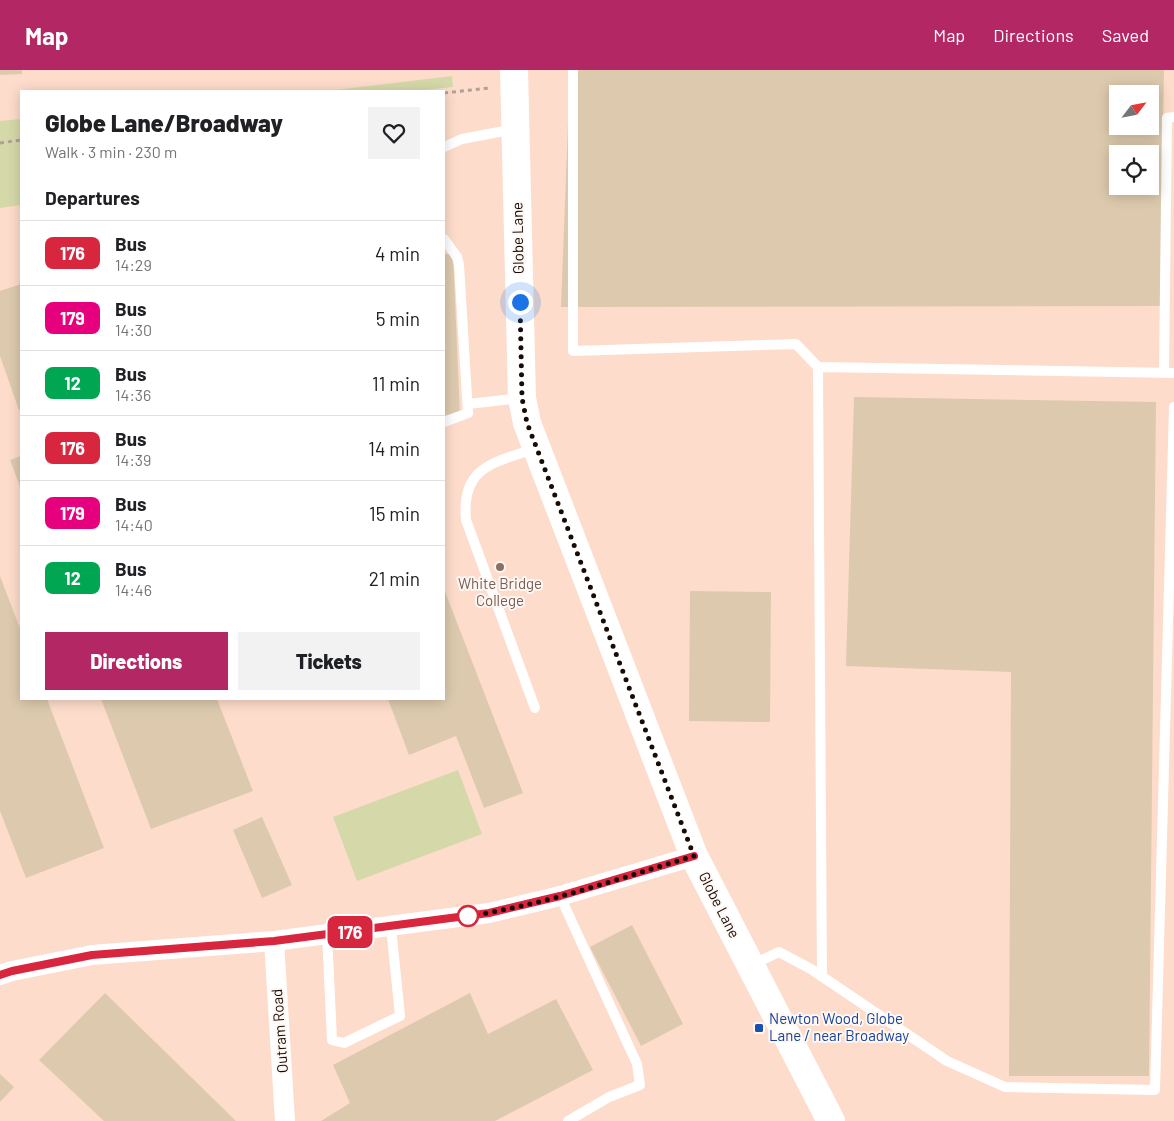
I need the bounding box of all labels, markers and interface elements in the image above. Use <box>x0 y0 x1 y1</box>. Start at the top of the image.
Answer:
text: Map <box>25 21 68 50</box>
text: Map <box>933 24 965 46</box>
text: Directions <box>993 24 1074 46</box>
text: Saved <box>1102 24 1149 46</box>
north arrow <box>1109 85 1159 135</box>
map controls <box>1109 85 1159 195</box>
button: heart <box>368 107 420 159</box>
text: Globe Lane/Broadway <box>45 108 283 137</box>
text: Walk · 3 min · 230 m <box>45 142 177 161</box>
button: locate <box>1109 145 1159 195</box>
text: Departures <box>45 186 140 209</box>
street label: Globe Lane <box>507 202 527 274</box>
text: Bus <box>115 232 147 255</box>
text: 176 <box>60 242 85 264</box>
text: 4 min <box>375 242 420 265</box>
text: 14:29 <box>115 255 152 274</box>
your location <box>508 290 533 315</box>
text: Bus <box>115 297 147 320</box>
text: 179 <box>60 307 85 329</box>
text: 5 min <box>376 307 420 330</box>
text: 14:30 <box>115 320 152 339</box>
text: Bus <box>115 362 147 385</box>
text: 12 <box>64 372 81 394</box>
text: 11 min <box>372 372 420 395</box>
text: 14:36 <box>115 385 151 404</box>
text: Bus <box>115 427 147 450</box>
text: 176 <box>60 437 85 459</box>
text: 14 min <box>368 437 420 460</box>
text: 14:39 <box>115 450 151 469</box>
text: Bus <box>115 492 147 515</box>
text: 179 <box>60 502 85 524</box>
text: 15 min <box>369 502 420 525</box>
text: 14:40 <box>115 515 153 534</box>
text: Bus <box>115 557 147 580</box>
marker: White Bridge College <box>494 561 506 573</box>
text: 12 <box>64 567 81 589</box>
text: 21 min <box>369 567 420 590</box>
place label: White Bridge College <box>458 574 542 609</box>
text: 14:46 <box>115 580 152 599</box>
button: Directions <box>45 632 228 690</box>
button: Tickets <box>238 632 420 690</box>
street label: Globe Lane <box>696 868 744 941</box>
unlabelled marker <box>457 905 479 927</box>
line badge: 176 <box>321 916 379 948</box>
text: 176 <box>338 921 362 943</box>
street label: Outram Road <box>267 988 291 1074</box>
place label: Newton Wood, Globe Lane / near Broadway <box>769 1009 909 1044</box>
marker: Newton Wood, Globe Lane / near Broadway <box>753 1022 765 1034</box>

